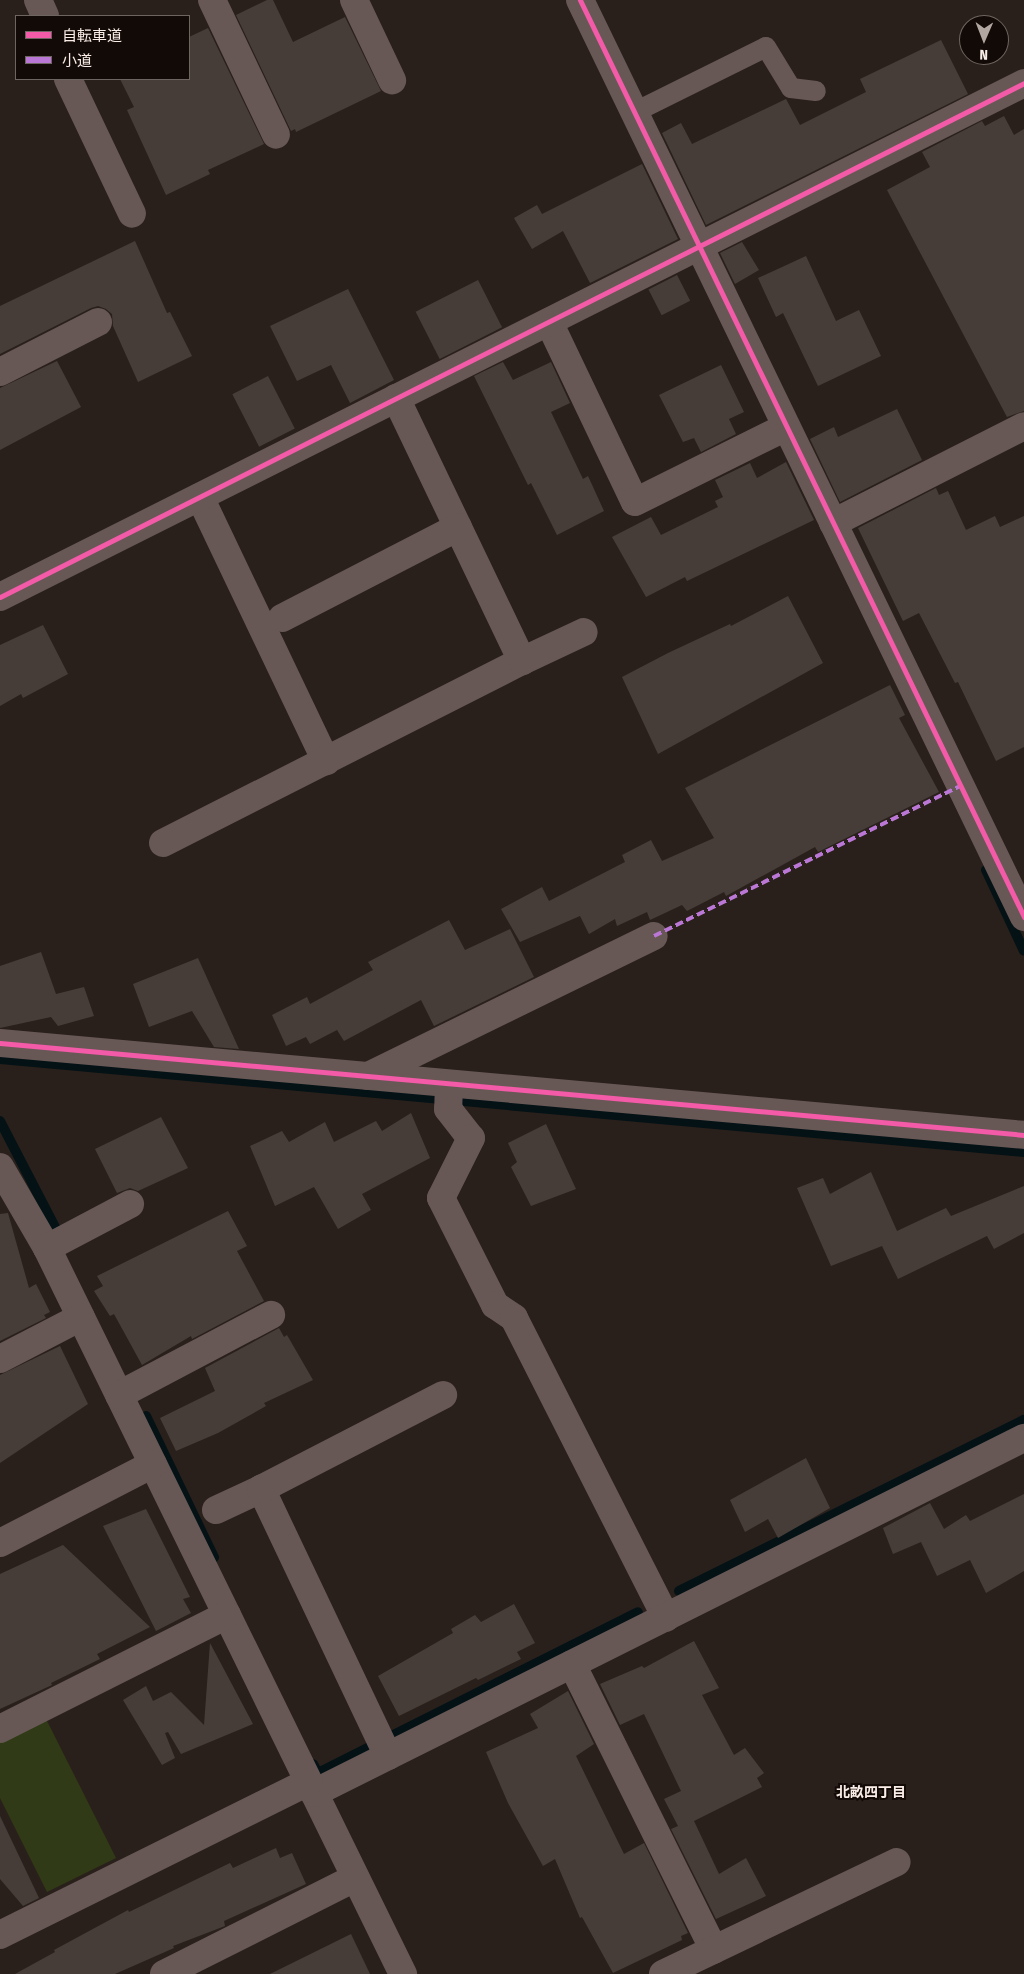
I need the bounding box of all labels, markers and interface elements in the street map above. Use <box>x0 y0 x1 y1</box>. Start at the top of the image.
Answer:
legend <box>15 15 190 80</box>
north arrow <box>959 15 1009 65</box>
text: 自転車道 <box>62 27 122 45</box>
text: N <box>979 46 988 63</box>
text: 小道 <box>62 52 92 70</box>
district label: 北畝四丁目 <box>836 1785 906 1801</box>

